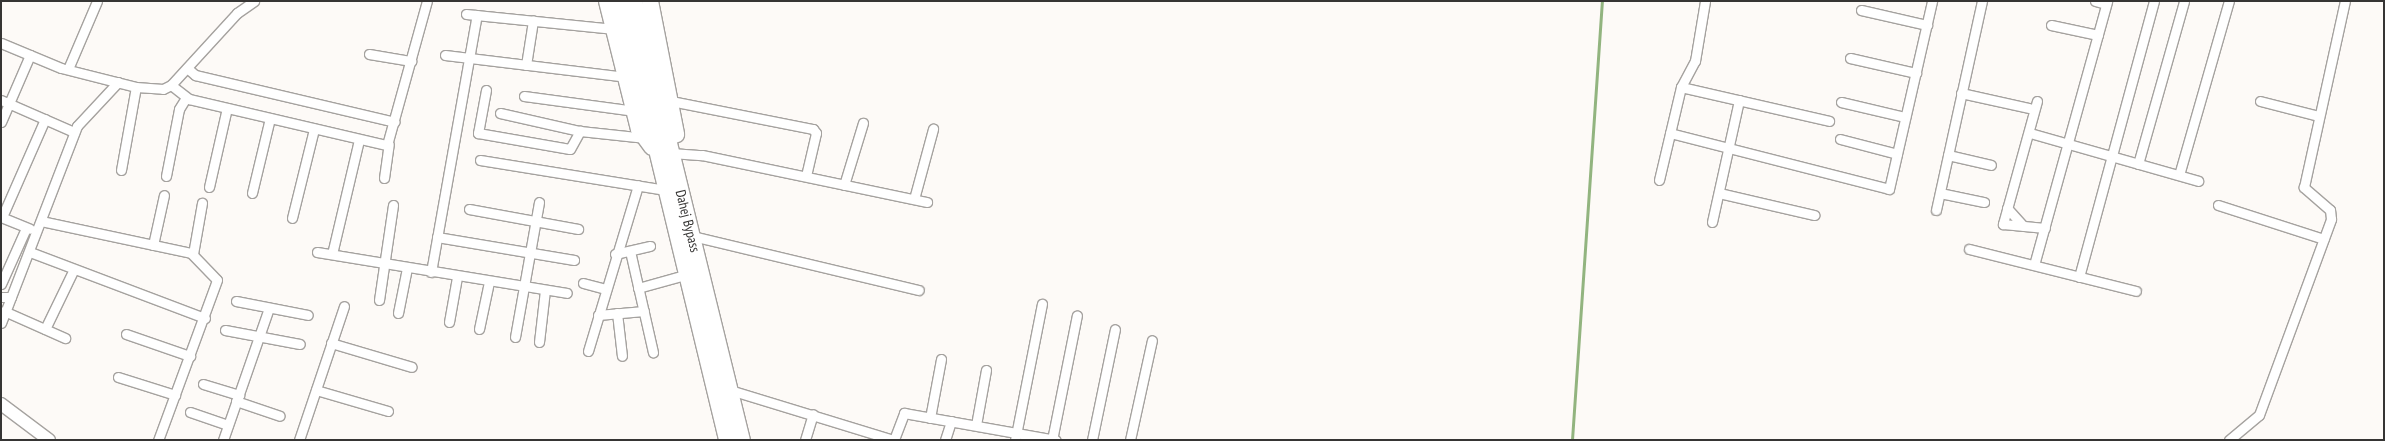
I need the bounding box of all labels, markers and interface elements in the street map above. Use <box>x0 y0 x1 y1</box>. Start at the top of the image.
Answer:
street label: Dahej Bypass <box>672 188 704 254</box>

